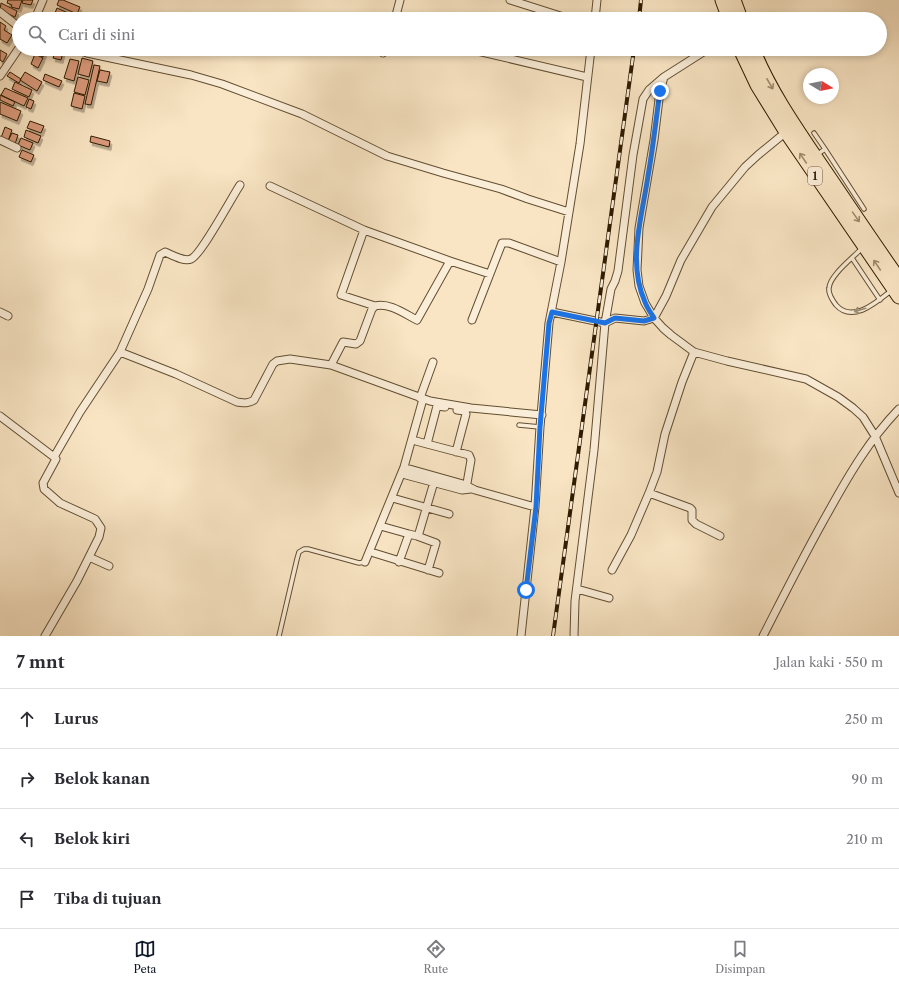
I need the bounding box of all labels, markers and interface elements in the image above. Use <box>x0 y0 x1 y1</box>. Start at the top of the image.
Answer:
search box <box>12 12 887 56</box>
icon: search <box>26 23 48 45</box>
text: Cari di sini <box>58 25 135 44</box>
north arrow <box>803 68 839 104</box>
one-way arrow <box>767 78 775 90</box>
route end <box>651 82 669 100</box>
one-way arrow <box>799 153 807 164</box>
road number: 1 <box>808 167 822 185</box>
one-way arrow <box>852 211 860 222</box>
one-way arrow <box>873 260 881 271</box>
one-way arrow <box>854 307 867 314</box>
route start <box>517 581 535 599</box>
text: 7 mnt <box>16 652 65 672</box>
text: Jalan kaki · 550 m <box>775 654 883 670</box>
icon: ahead <box>16 708 38 730</box>
text: Lurus <box>54 709 99 728</box>
text: 250 m <box>845 711 883 727</box>
icon: right <box>16 768 38 790</box>
text: Belok kanan <box>54 769 150 788</box>
text: 90 m <box>852 771 883 787</box>
icon: left <box>16 828 38 850</box>
text: Belok kiri <box>54 829 130 848</box>
text: 210 m <box>846 831 883 847</box>
icon: arrive <box>16 888 38 910</box>
text: Tiba di tujuan <box>54 889 162 908</box>
tab: Peta <box>134 938 156 976</box>
tab: Rute <box>423 938 448 976</box>
tab: Disimpan <box>715 938 765 976</box>

